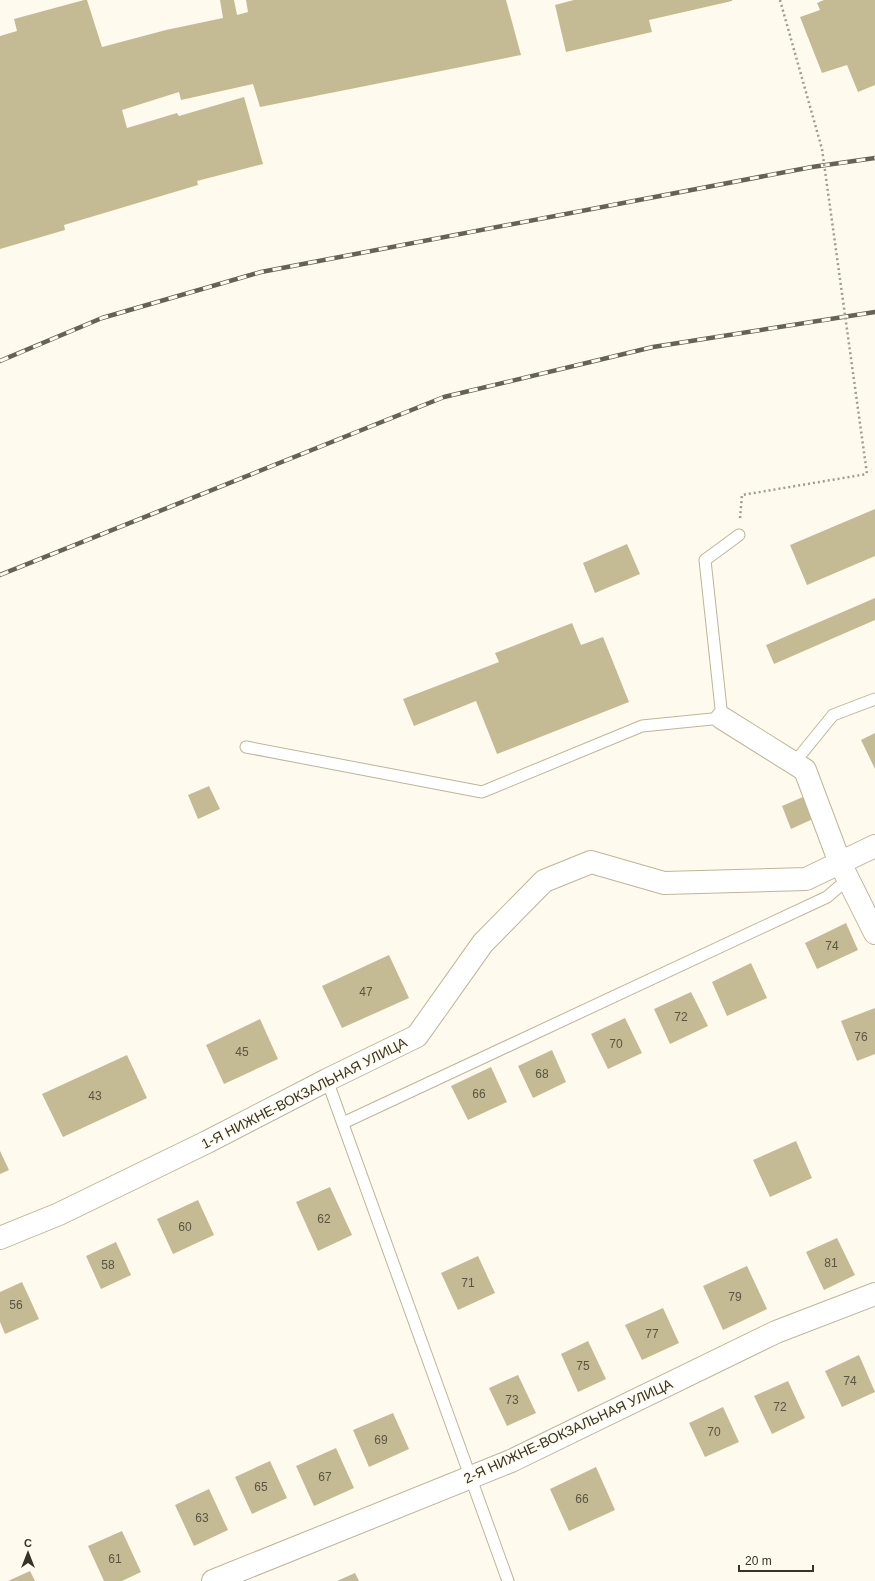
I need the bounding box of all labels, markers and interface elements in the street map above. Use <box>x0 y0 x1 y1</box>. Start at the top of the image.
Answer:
house number: 74 <box>825 939 839 953</box>
house number: 47 <box>359 985 373 999</box>
house number: 72 <box>674 1010 688 1024</box>
house number: 76 <box>854 1030 868 1044</box>
street label: 1-Я НИЖНЕ-ВОКЗАЛЬНАЯ УЛИЦА <box>198 1034 410 1152</box>
house number: 70 <box>609 1037 623 1051</box>
house number: 45 <box>235 1045 249 1059</box>
house number: 68 <box>535 1067 549 1081</box>
house number: 66 <box>472 1087 486 1101</box>
house number: 43 <box>88 1089 102 1103</box>
house number: 62 <box>317 1212 331 1226</box>
house number: 60 <box>178 1220 192 1234</box>
house number: 81 <box>824 1256 838 1270</box>
house number: 58 <box>101 1258 115 1272</box>
house number: 71 <box>461 1276 475 1290</box>
house number: 79 <box>728 1290 742 1304</box>
house number: 56 <box>9 1298 23 1312</box>
house number: 77 <box>645 1327 659 1341</box>
house number: 75 <box>576 1359 590 1373</box>
house number: 74 <box>843 1374 857 1388</box>
street label: 2-Я НИЖНЕ-ВОКЗАЛЬНАЯ УЛИЦА <box>461 1375 676 1487</box>
house number: 73 <box>505 1393 519 1407</box>
house number: 72 <box>773 1400 787 1414</box>
house number: 70 <box>707 1425 721 1439</box>
house number: 69 <box>374 1433 388 1447</box>
house number: 67 <box>318 1470 332 1484</box>
house number: 65 <box>254 1480 268 1494</box>
house number: 66 <box>575 1492 589 1506</box>
house number: 63 <box>195 1511 209 1525</box>
north arrow <box>8 1533 48 1573</box>
text: С <box>24 1537 32 1549</box>
scale bar <box>739 1547 813 1573</box>
house number: 61 <box>108 1552 122 1566</box>
text: 20 m <box>745 1554 772 1568</box>

